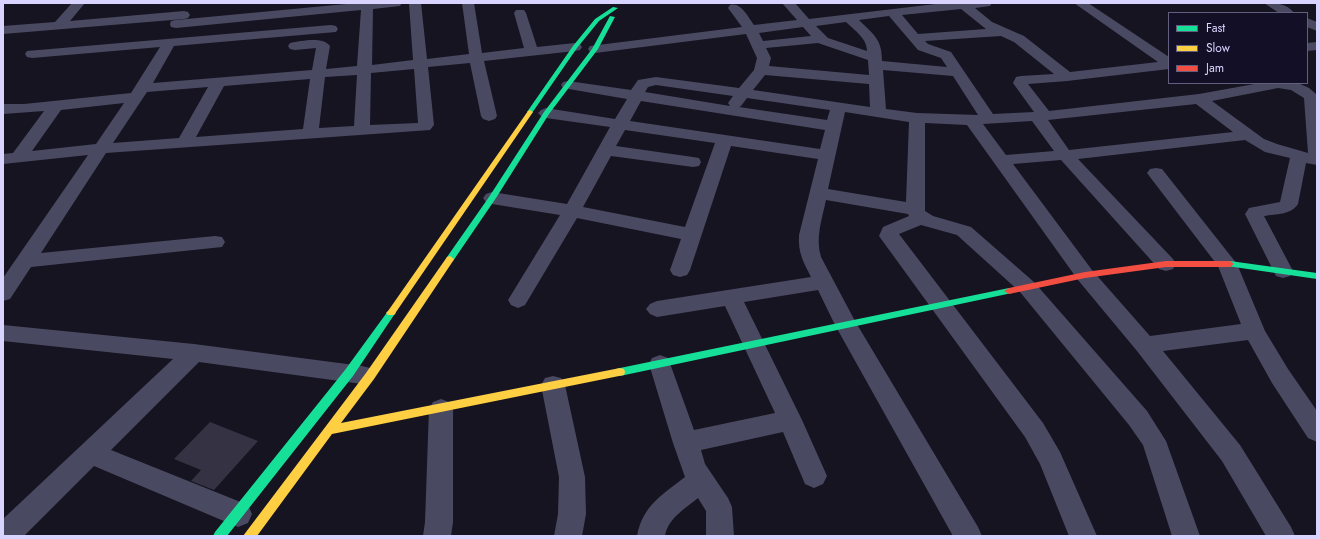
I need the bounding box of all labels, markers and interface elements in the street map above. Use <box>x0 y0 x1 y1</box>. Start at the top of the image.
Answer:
legend <box>1168 12 1308 84</box>
text: Fast <box>1206 19 1225 37</box>
text: Slow <box>1206 39 1230 57</box>
text: Jam <box>1206 59 1224 77</box>

